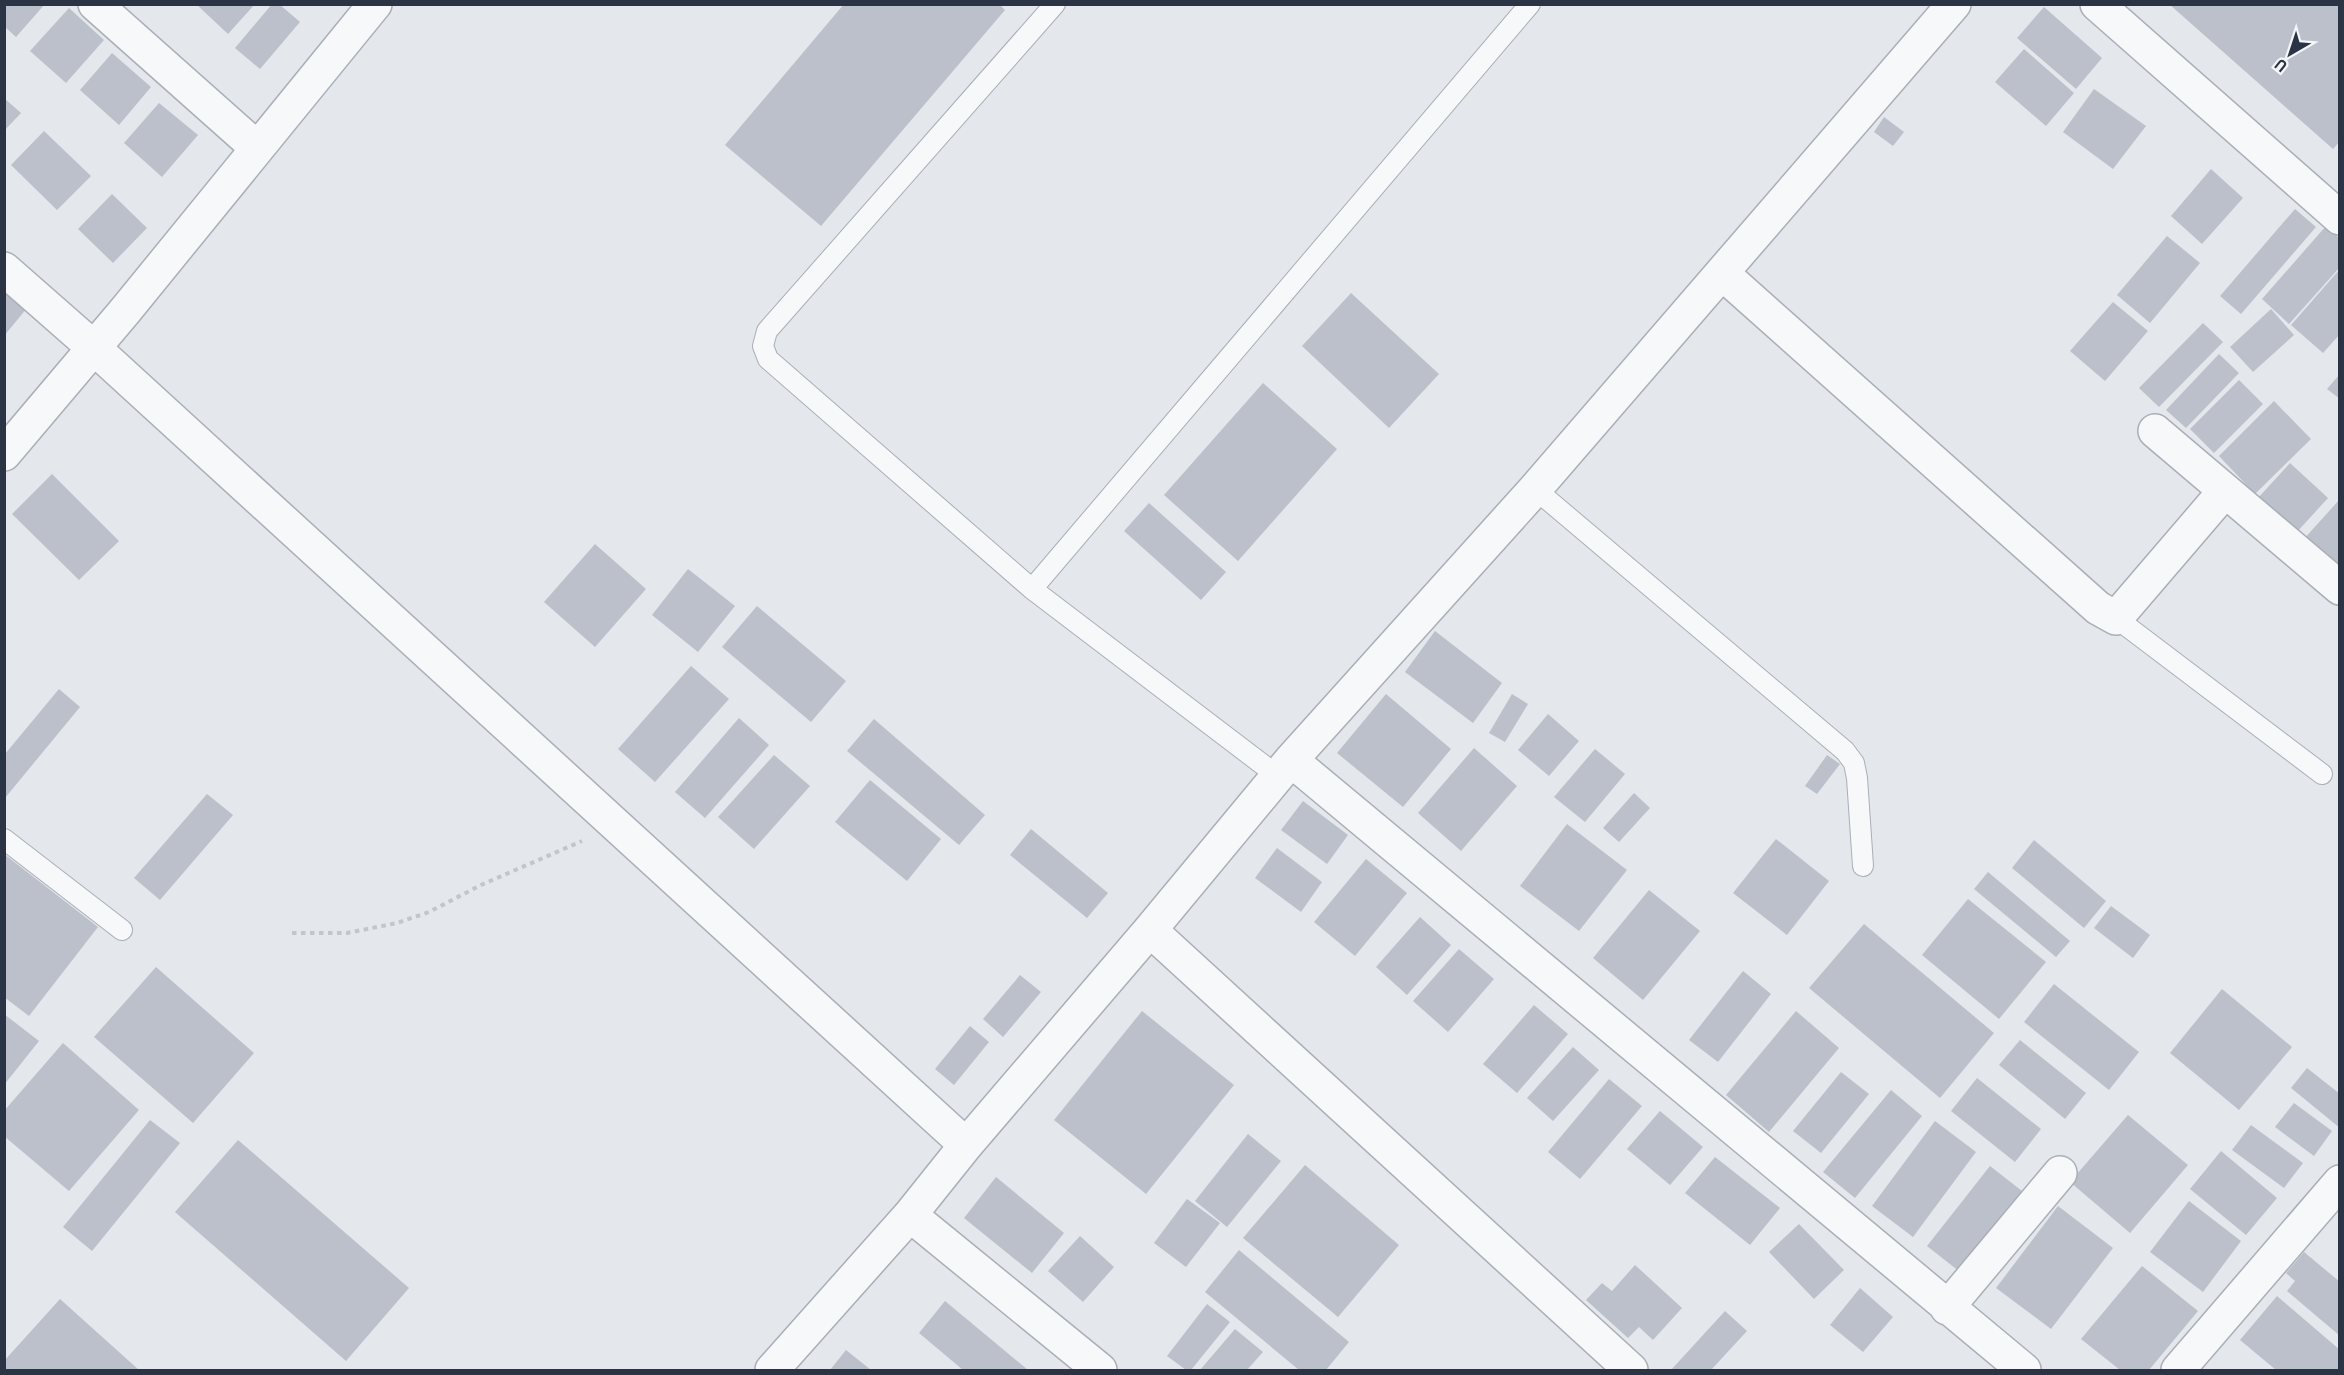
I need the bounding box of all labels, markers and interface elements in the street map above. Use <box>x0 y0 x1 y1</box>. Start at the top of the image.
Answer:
north arrow <box>2260 24 2320 84</box>
text: U <box>2270 55 2291 77</box>

